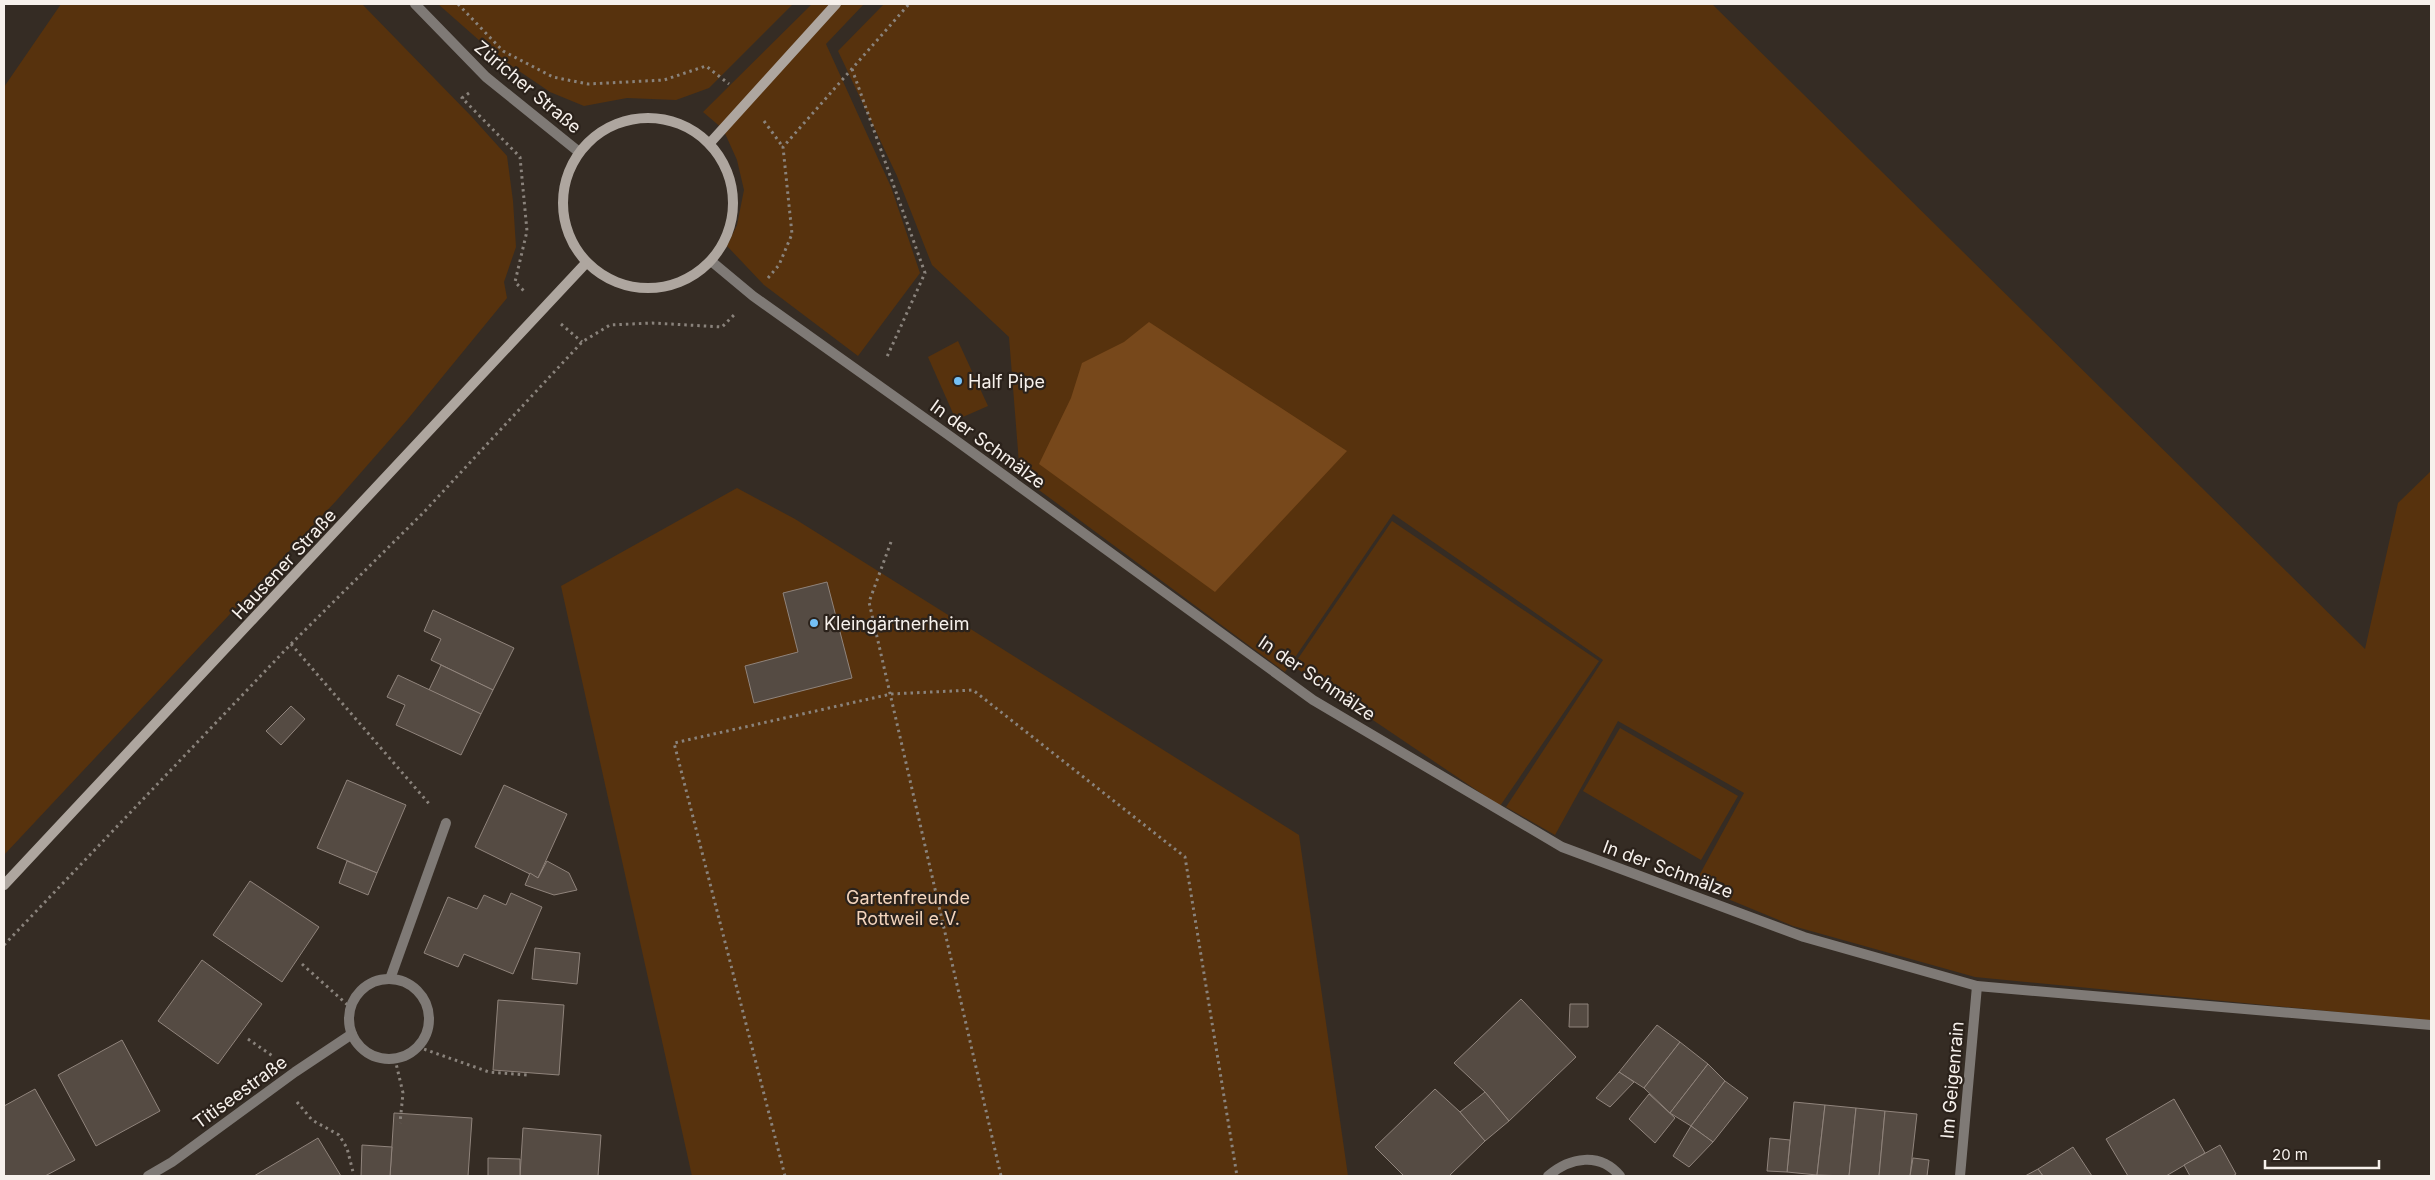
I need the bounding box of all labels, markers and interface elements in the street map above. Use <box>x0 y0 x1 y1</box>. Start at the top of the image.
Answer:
street label: Züricher Straße <box>470 36 586 138</box>
place label: Half Pipe <box>968 371 1045 392</box>
marker: Half Pipe <box>952 375 964 387</box>
street label: In der Schmälze <box>926 395 1050 493</box>
street label: Hausener Straße <box>228 505 340 623</box>
place label: Kleingärtnerheim <box>824 613 970 634</box>
marker: Kleingärtnerheim <box>808 617 820 629</box>
street label: In der Schmälze <box>1254 631 1380 725</box>
street label: In der Schmälze <box>1600 836 1736 902</box>
park label: Gartenfreunde Rottweil e.V. <box>846 887 970 929</box>
street label: Im Geigenrain <box>1936 1020 1968 1140</box>
street label: Titiseestraße <box>189 1051 291 1133</box>
scale bar <box>2265 1138 2379 1170</box>
text: 20 m <box>2272 1145 2308 1164</box>

